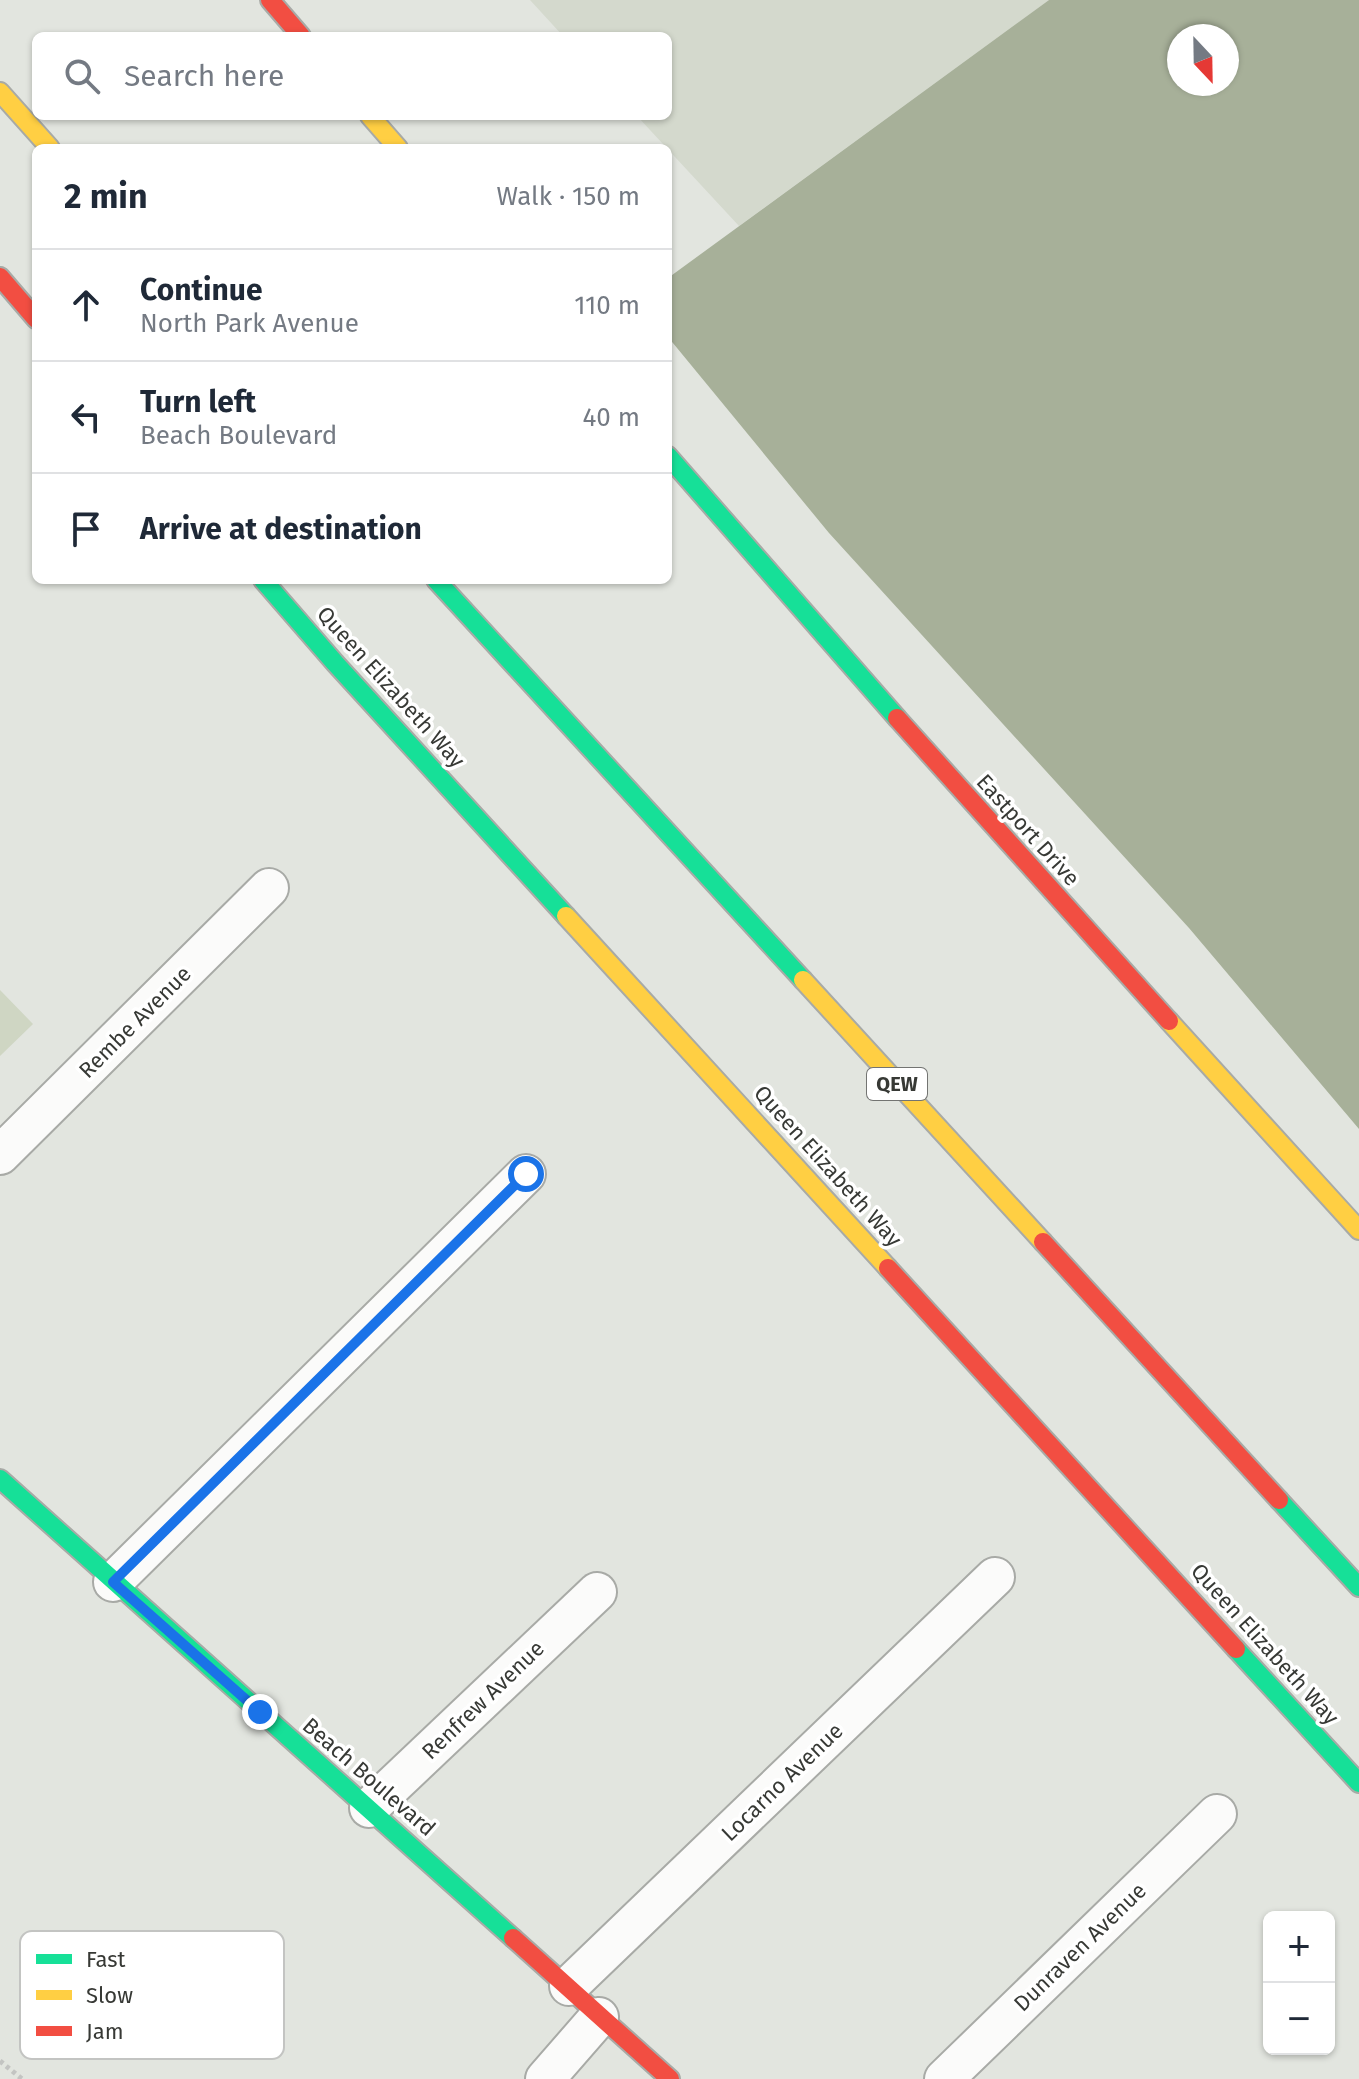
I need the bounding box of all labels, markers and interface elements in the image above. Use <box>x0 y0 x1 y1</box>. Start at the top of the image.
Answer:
north arrow <box>1167 24 1239 96</box>
search box <box>32 32 672 120</box>
icon: search <box>60 54 104 98</box>
text: Search here <box>124 58 284 94</box>
text: 2 min <box>64 176 148 217</box>
text: Walk · 150 m <box>497 181 640 212</box>
text: Continue <box>140 272 263 308</box>
icon: ahead <box>64 283 108 327</box>
text: 110 m <box>574 290 640 321</box>
text: North Park Avenue <box>140 308 359 339</box>
text: Turn left <box>140 384 256 420</box>
icon: left <box>64 395 108 439</box>
text: 40 m <box>582 402 640 433</box>
text: Beach Boulevard <box>140 420 337 451</box>
icon: arrive <box>64 507 108 551</box>
text: Arrive at destination <box>140 511 422 547</box>
street label: Queen Elizabeth Way <box>311 601 471 773</box>
street label: Eastport Drive <box>971 768 1085 892</box>
street label: Rembe Avenue <box>73 960 197 1084</box>
road number: QEW <box>867 1068 927 1100</box>
street label: Queen Elizabeth Way <box>748 1080 908 1252</box>
route start <box>508 1156 544 1192</box>
street label: Queen Elizabeth Way <box>1185 1558 1345 1730</box>
street label: Renfrew Avenue <box>416 1635 550 1765</box>
route end <box>242 1694 278 1730</box>
street label: Beach Boulevard <box>297 1712 441 1842</box>
street label: Locarno Avenue <box>716 1717 848 1847</box>
street label: Dunraven Avenue <box>1008 1877 1152 2017</box>
map controls <box>1263 1911 1335 2055</box>
button: + <box>1263 1911 1335 1983</box>
legend <box>20 1931 284 2059</box>
text: Fast <box>86 1946 126 1973</box>
text: Slow <box>86 1982 133 2009</box>
button: − <box>1263 1983 1335 2055</box>
text: Jam <box>86 2018 124 2045</box>

